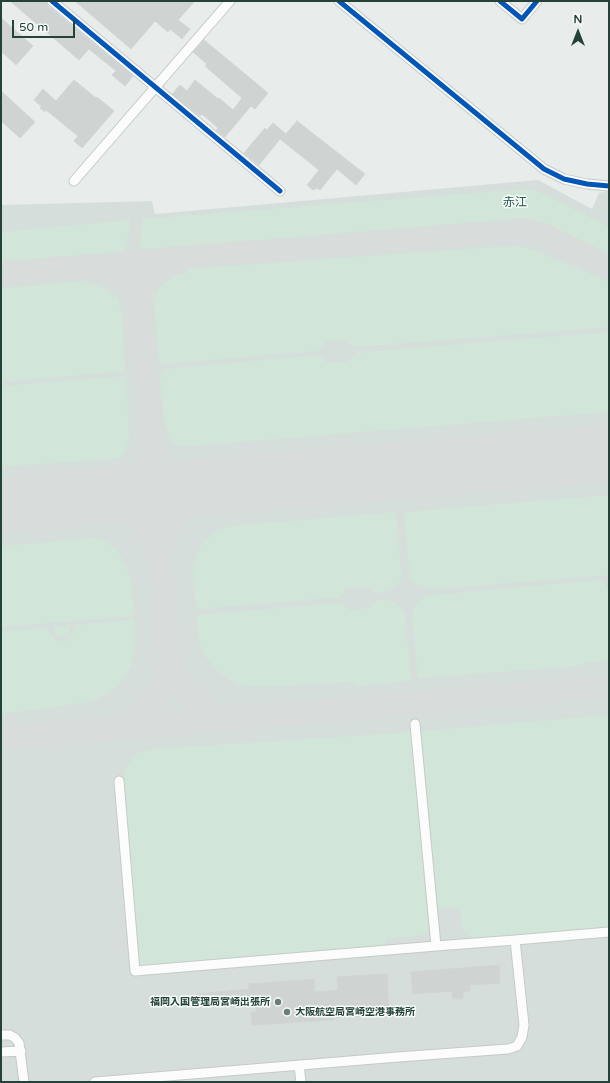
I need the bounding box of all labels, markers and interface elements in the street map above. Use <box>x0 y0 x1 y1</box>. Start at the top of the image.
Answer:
scale bar <box>14 12 77 38</box>
north arrow <box>558 12 598 52</box>
text: N <box>574 13 582 26</box>
text: 50 m <box>19 20 48 34</box>
district label: 赤江 <box>503 196 527 210</box>
place label: 福岡入国管理局宮崎出張所 <box>150 996 270 1008</box>
marker: 福岡入国管理局宮崎出張所 <box>273 997 283 1007</box>
place label: 大阪航空局宮崎空港事務所 <box>295 1006 415 1018</box>
marker: 大阪航空局宮崎空港事務所 <box>282 1007 292 1017</box>

